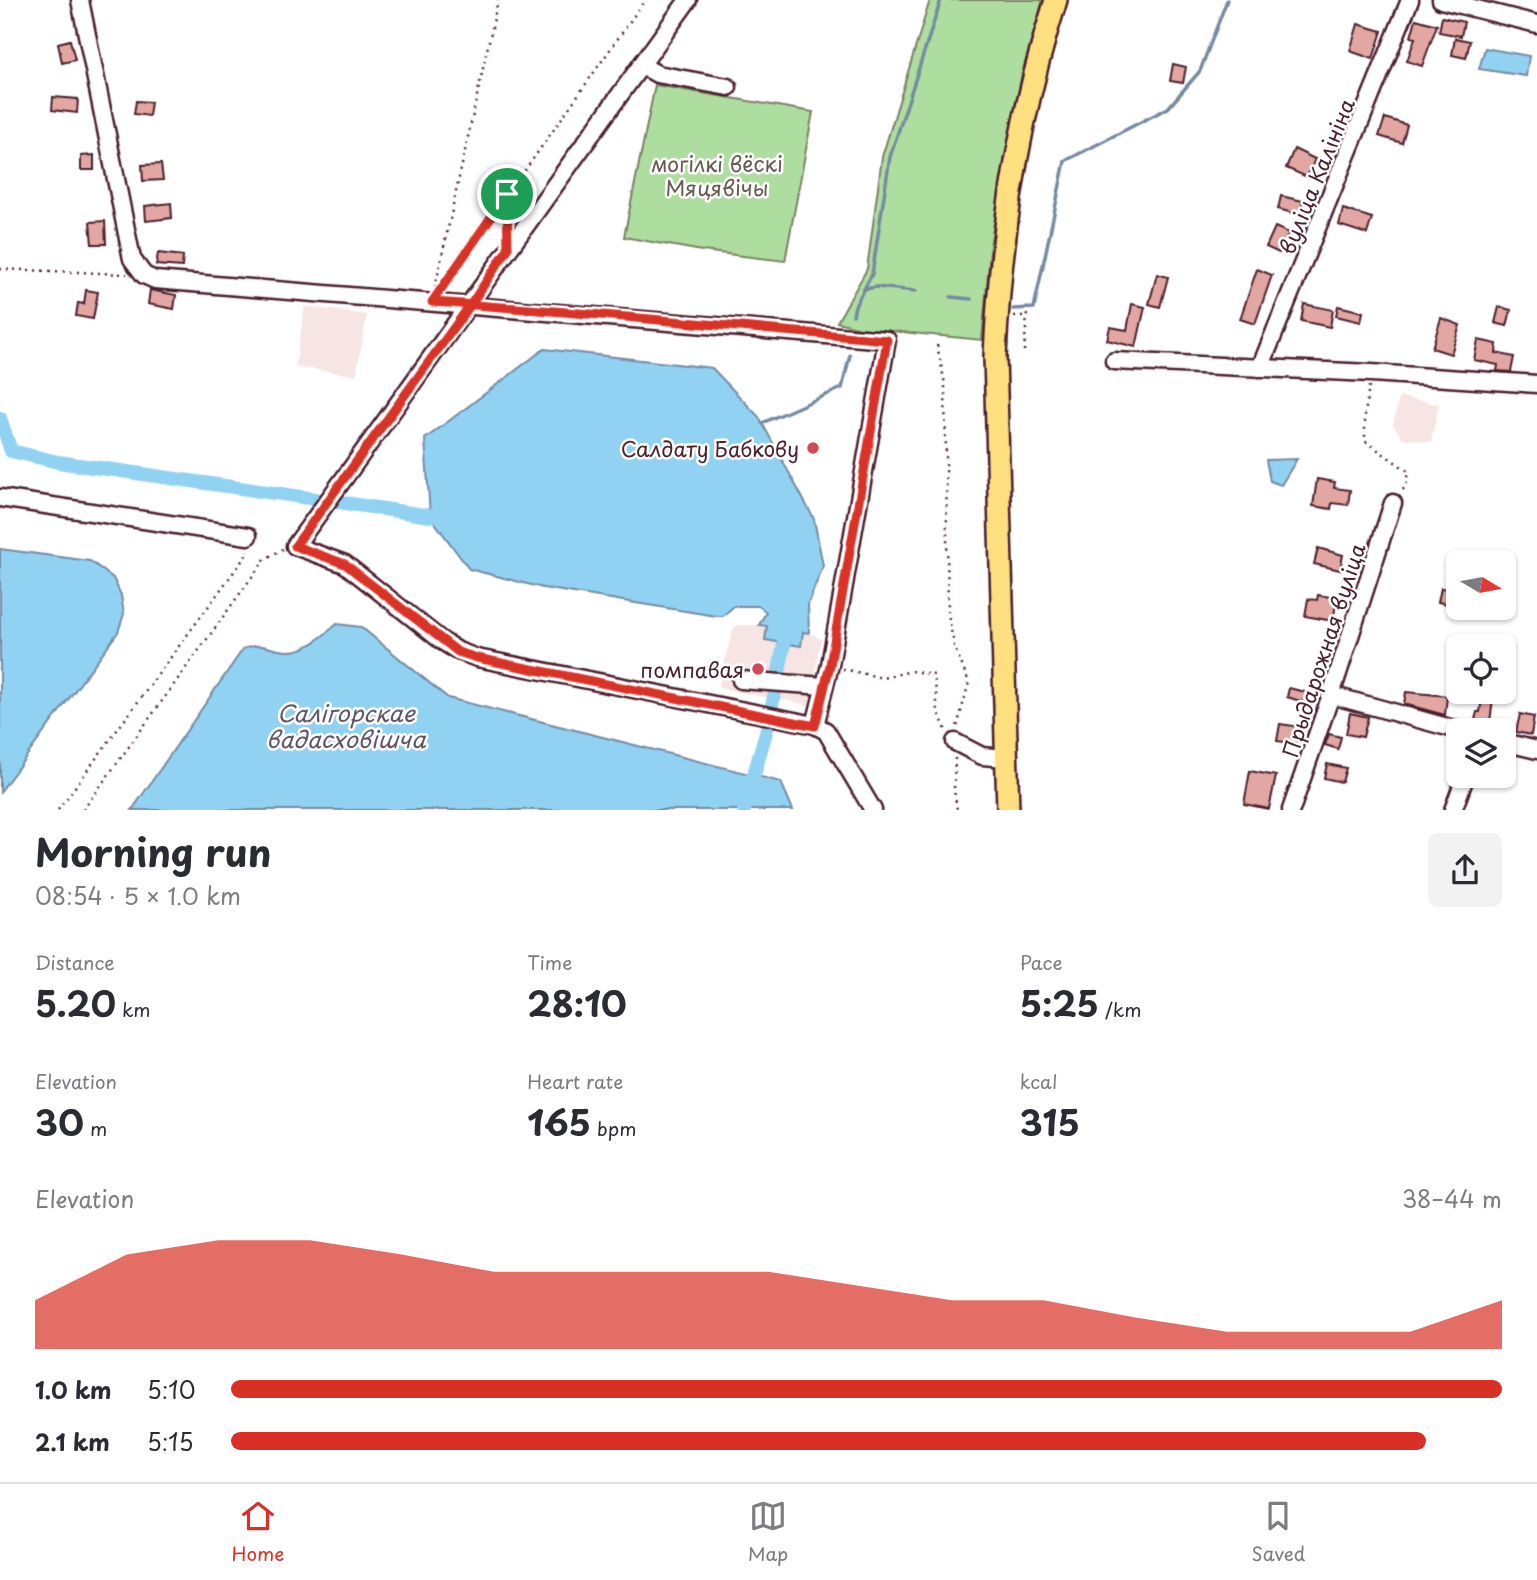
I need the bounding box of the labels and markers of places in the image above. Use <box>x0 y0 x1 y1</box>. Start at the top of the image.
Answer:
pin <box>477 164 537 224</box>
place label: Салдату Бабкову <box>621 432 799 464</box>
marker: Салдату Бабкову <box>805 440 821 456</box>
place label: помпавая <box>640 653 744 685</box>
marker: помпавая <box>750 661 766 677</box>

